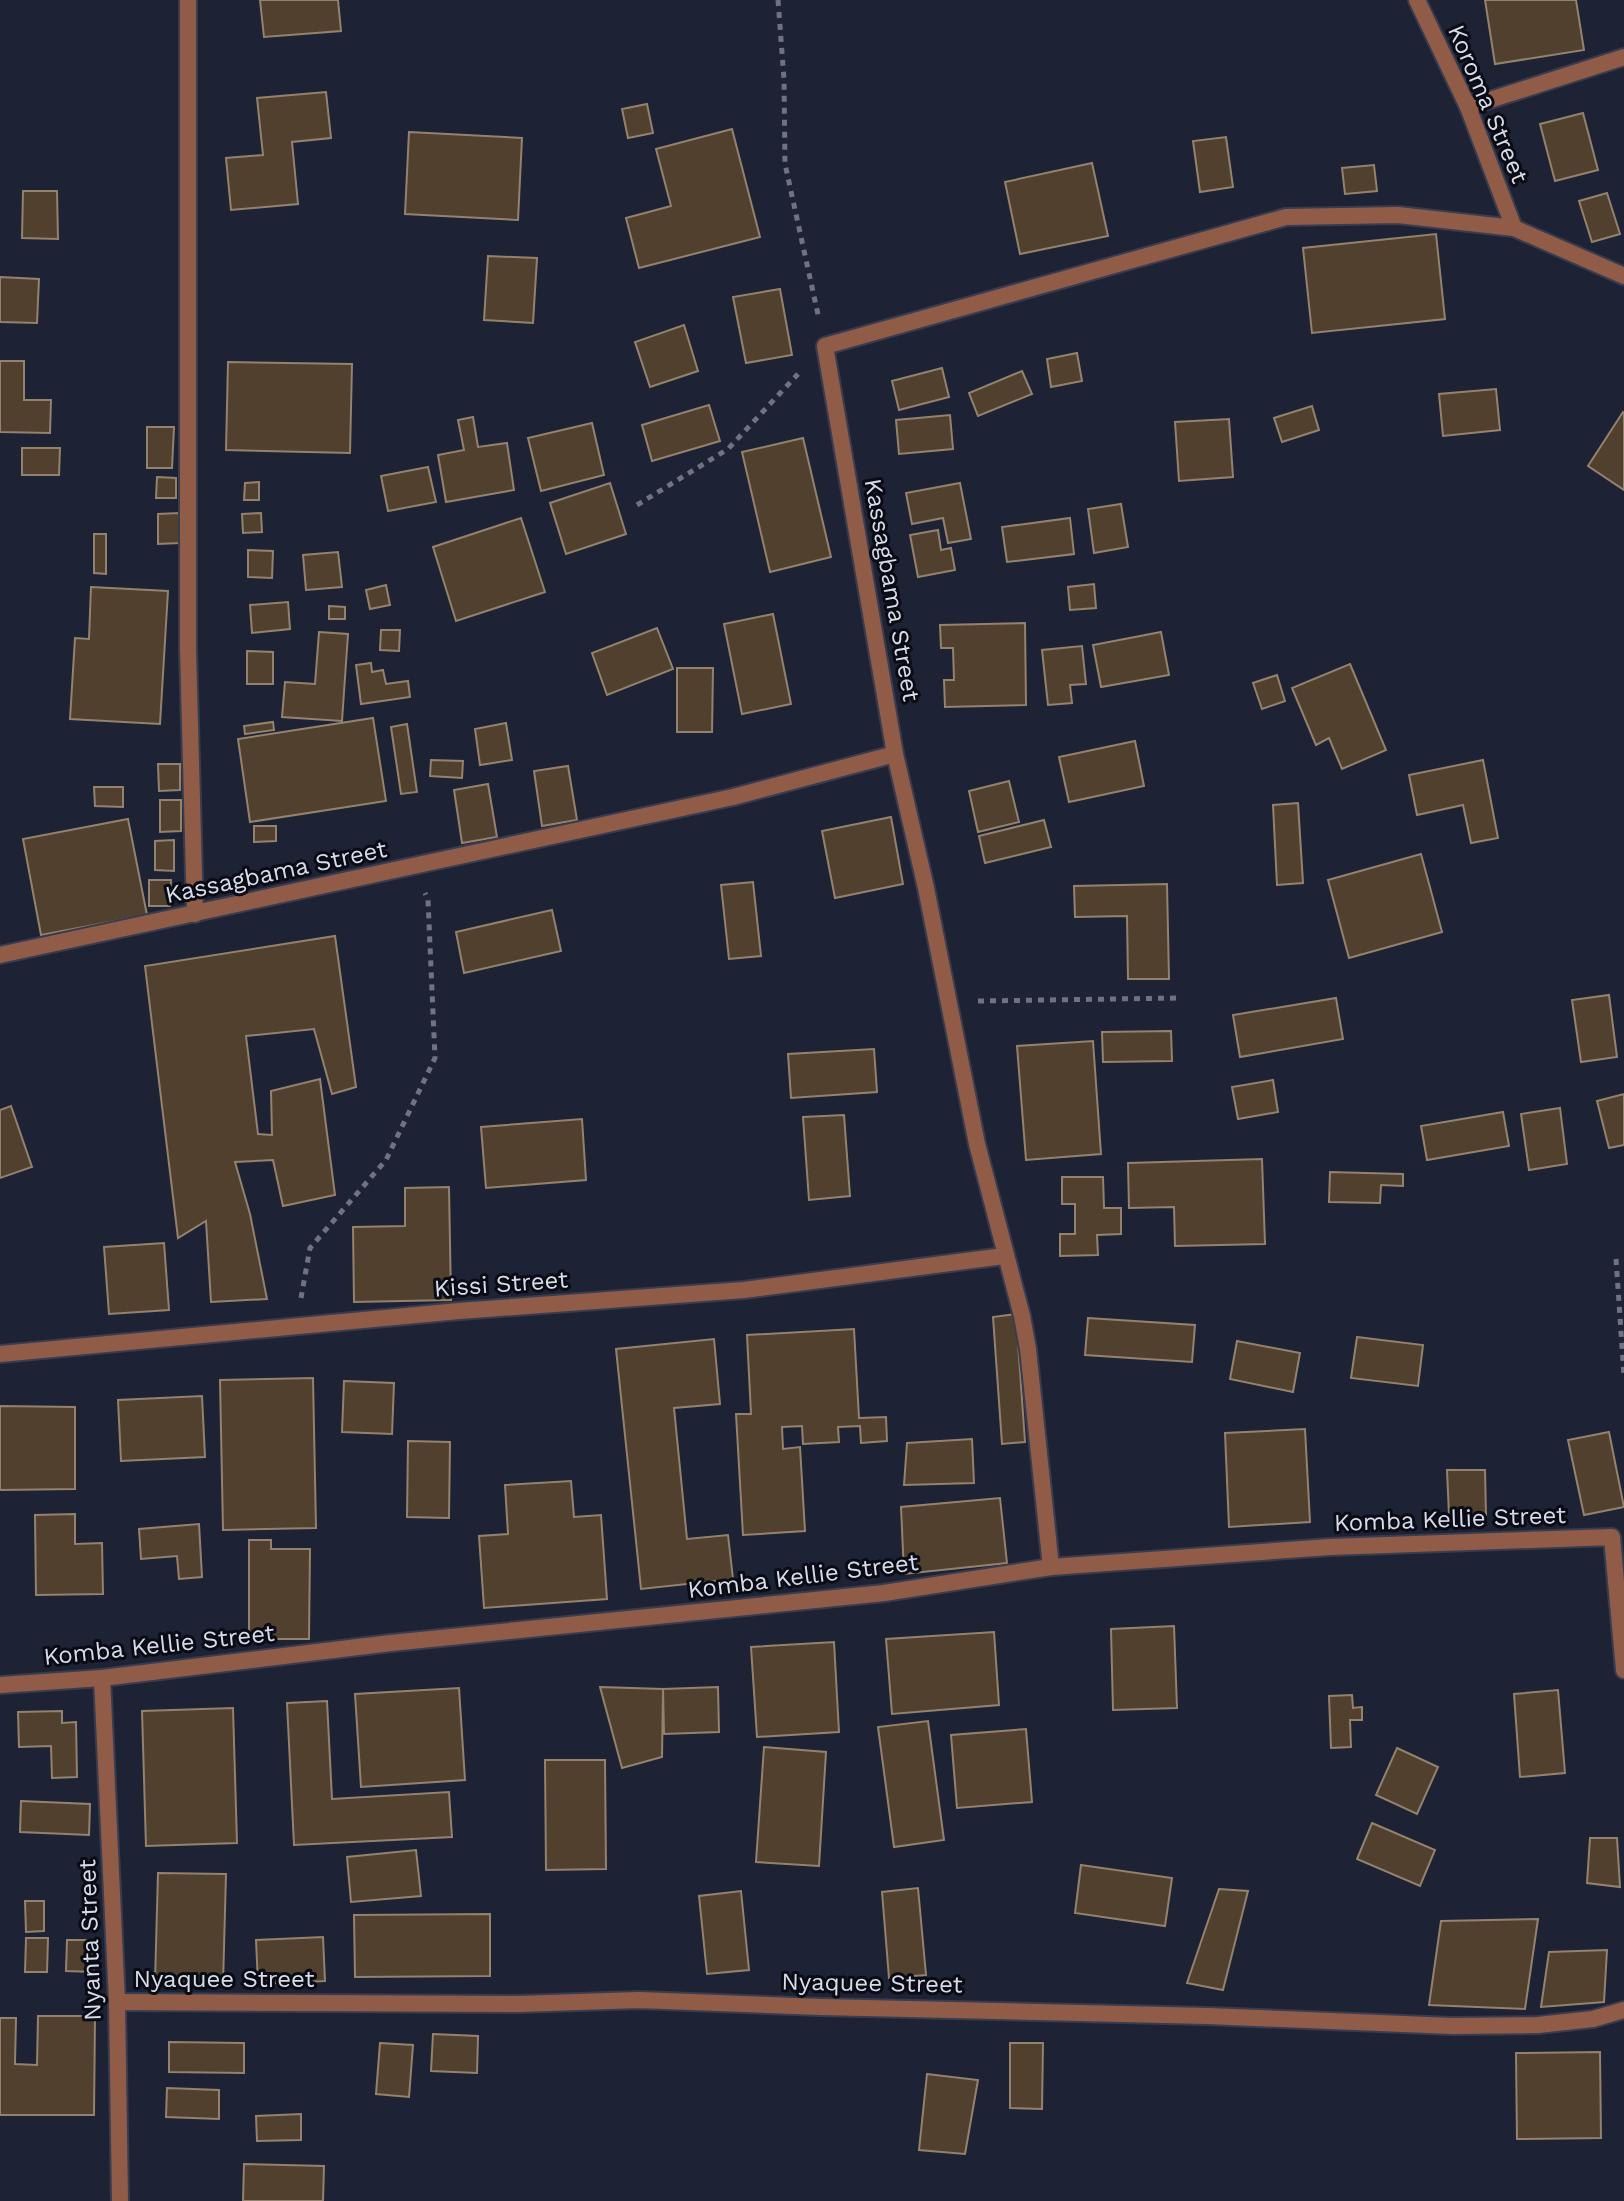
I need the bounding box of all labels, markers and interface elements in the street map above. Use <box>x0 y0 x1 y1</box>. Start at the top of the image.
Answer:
street label: Koroma Street <box>1442 21 1534 187</box>
street label: Kassagbama Street <box>859 476 925 704</box>
street label: Kassagbama Street <box>163 835 389 909</box>
street label: Kissi Street <box>433 1265 569 1303</box>
street label: Komba Kellie Street <box>1333 1501 1567 1537</box>
street label: Komba Kellie Street <box>686 1548 920 1604</box>
street label: Komba Kellie Street <box>42 1619 276 1671</box>
street label: Nyanta Street <box>73 1859 107 2021</box>
street label: Nyaquee Street <box>133 1965 315 1993</box>
street label: Nyaquee Street <box>781 1967 963 1999</box>

